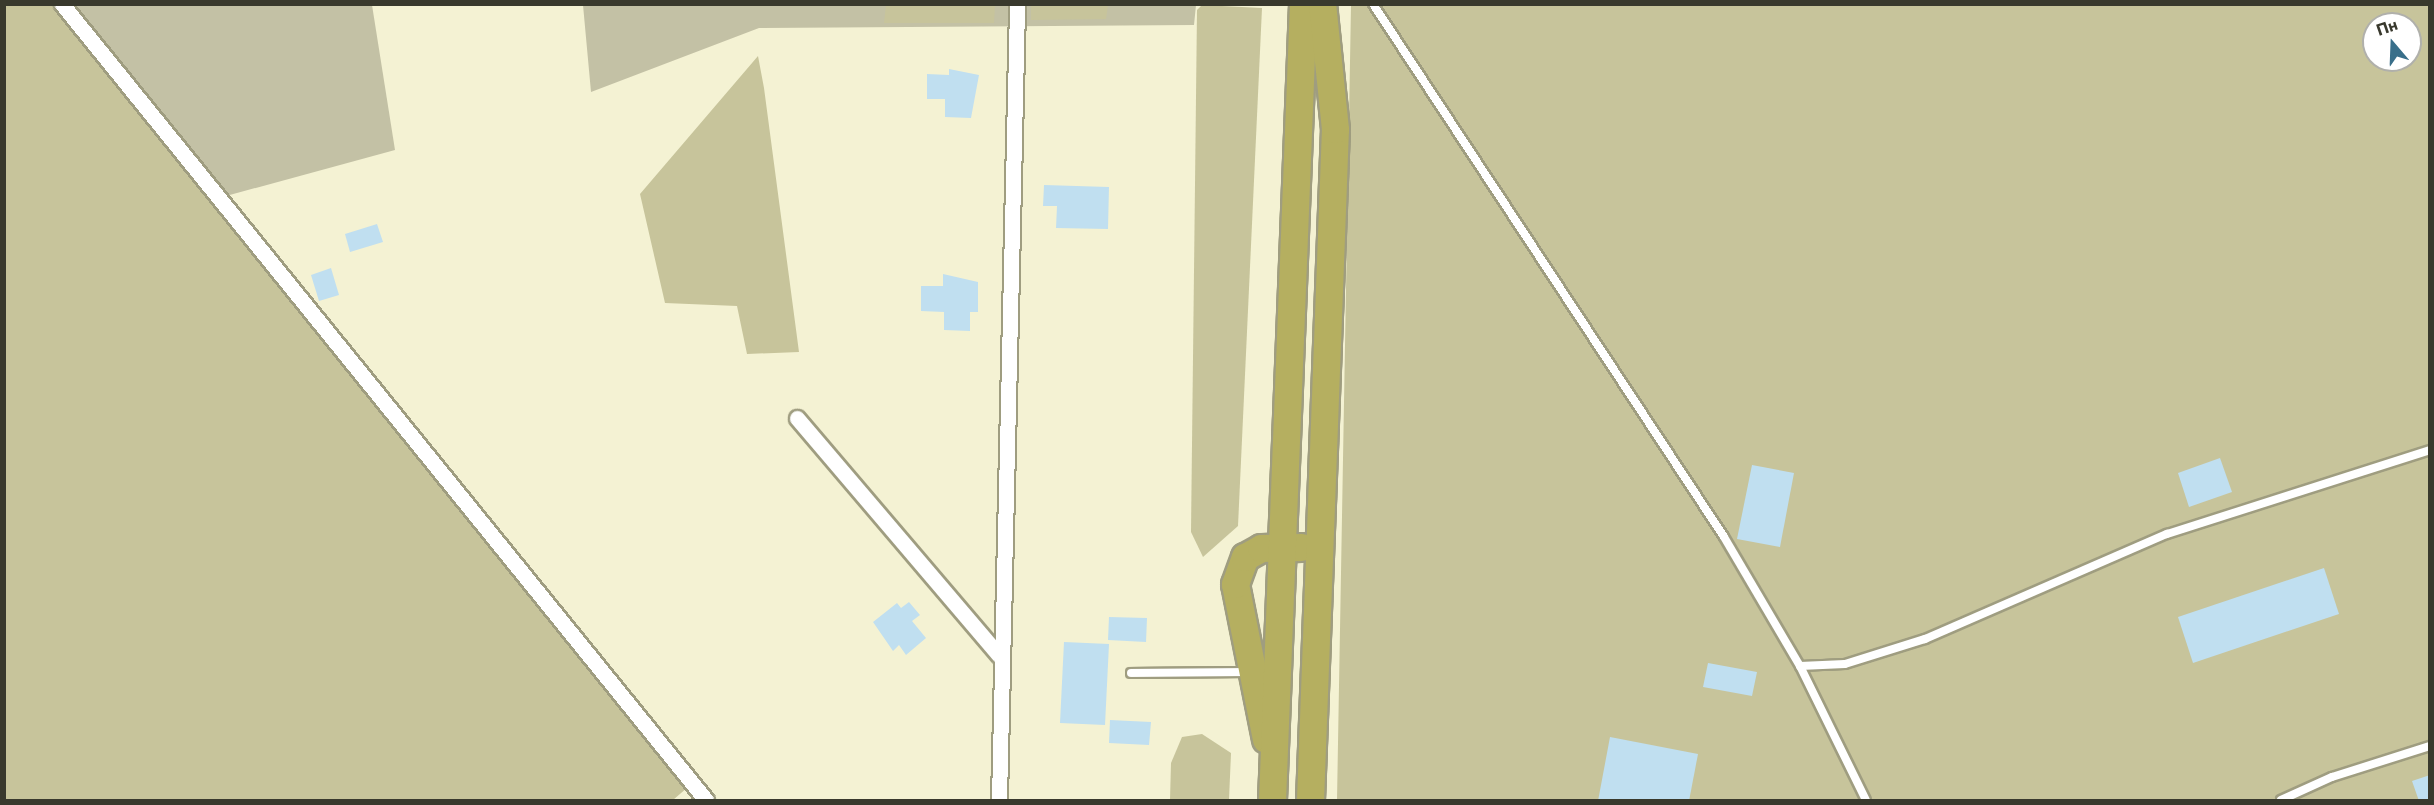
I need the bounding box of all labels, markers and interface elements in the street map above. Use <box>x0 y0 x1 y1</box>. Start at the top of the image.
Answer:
north arrow <box>2362 12 2422 72</box>
text: Пн <box>2374 14 2400 39</box>

